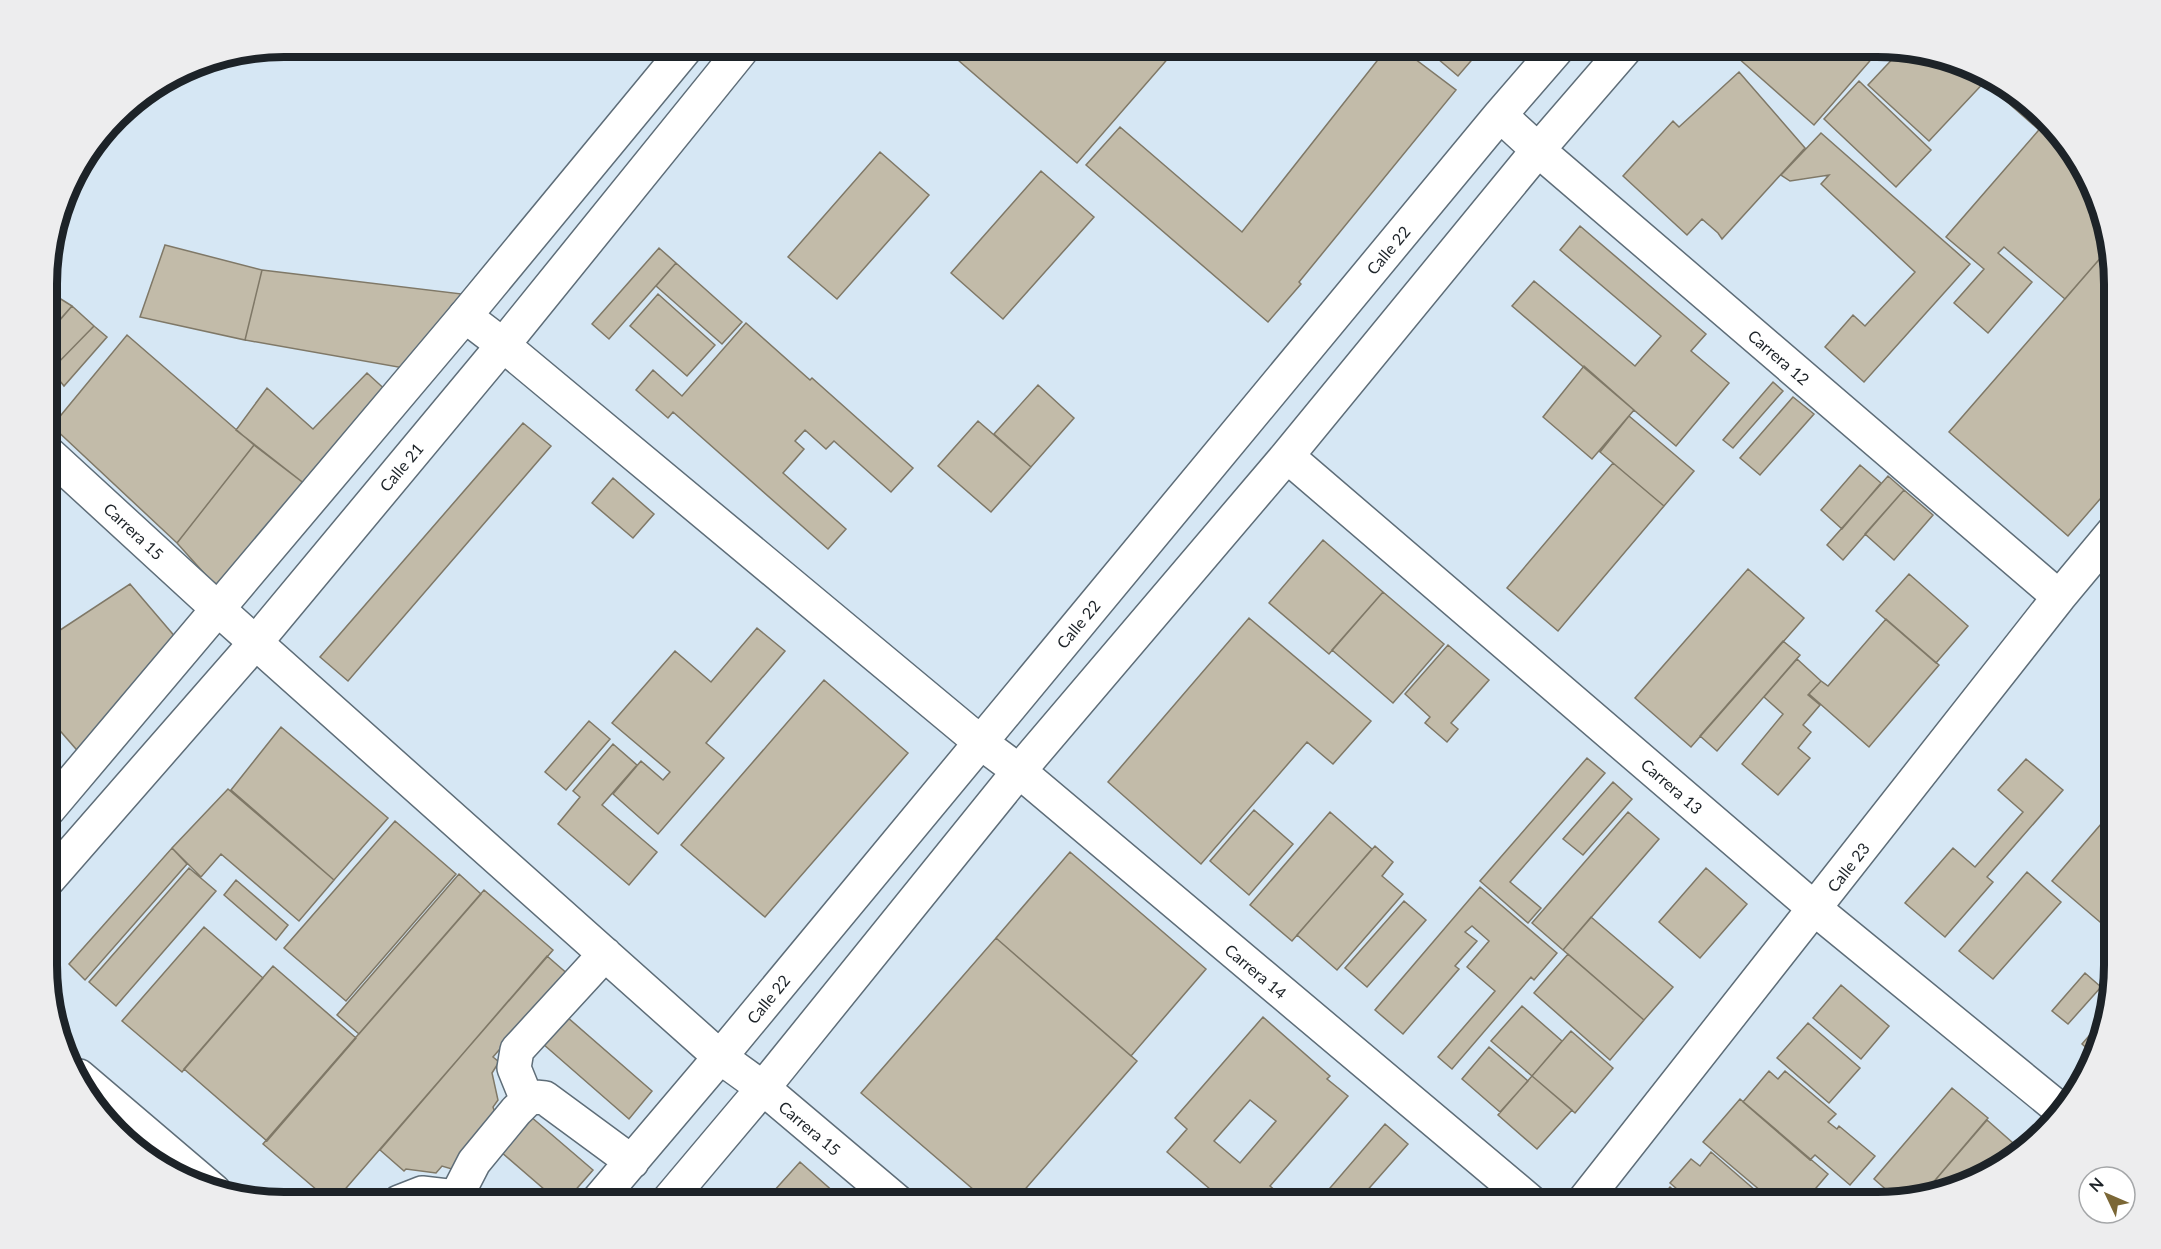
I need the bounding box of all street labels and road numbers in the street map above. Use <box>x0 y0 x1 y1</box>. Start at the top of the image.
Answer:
street label: Calle 22 <box>1362 222 1414 278</box>
street label: Carrera 12 <box>1745 325 1813 389</box>
street label: Calle 21 <box>375 439 427 495</box>
street label: Carrera 15 <box>100 499 168 563</box>
street label: Calle 22 <box>1052 596 1104 652</box>
street label: Carrera 13 <box>1638 754 1706 818</box>
street label: Calle 23 <box>1823 839 1873 895</box>
street label: Carrera 14 <box>1221 940 1291 1002</box>
street label: Calle 22 <box>743 971 793 1027</box>
street label: Carrera 15 <box>775 1097 845 1159</box>

